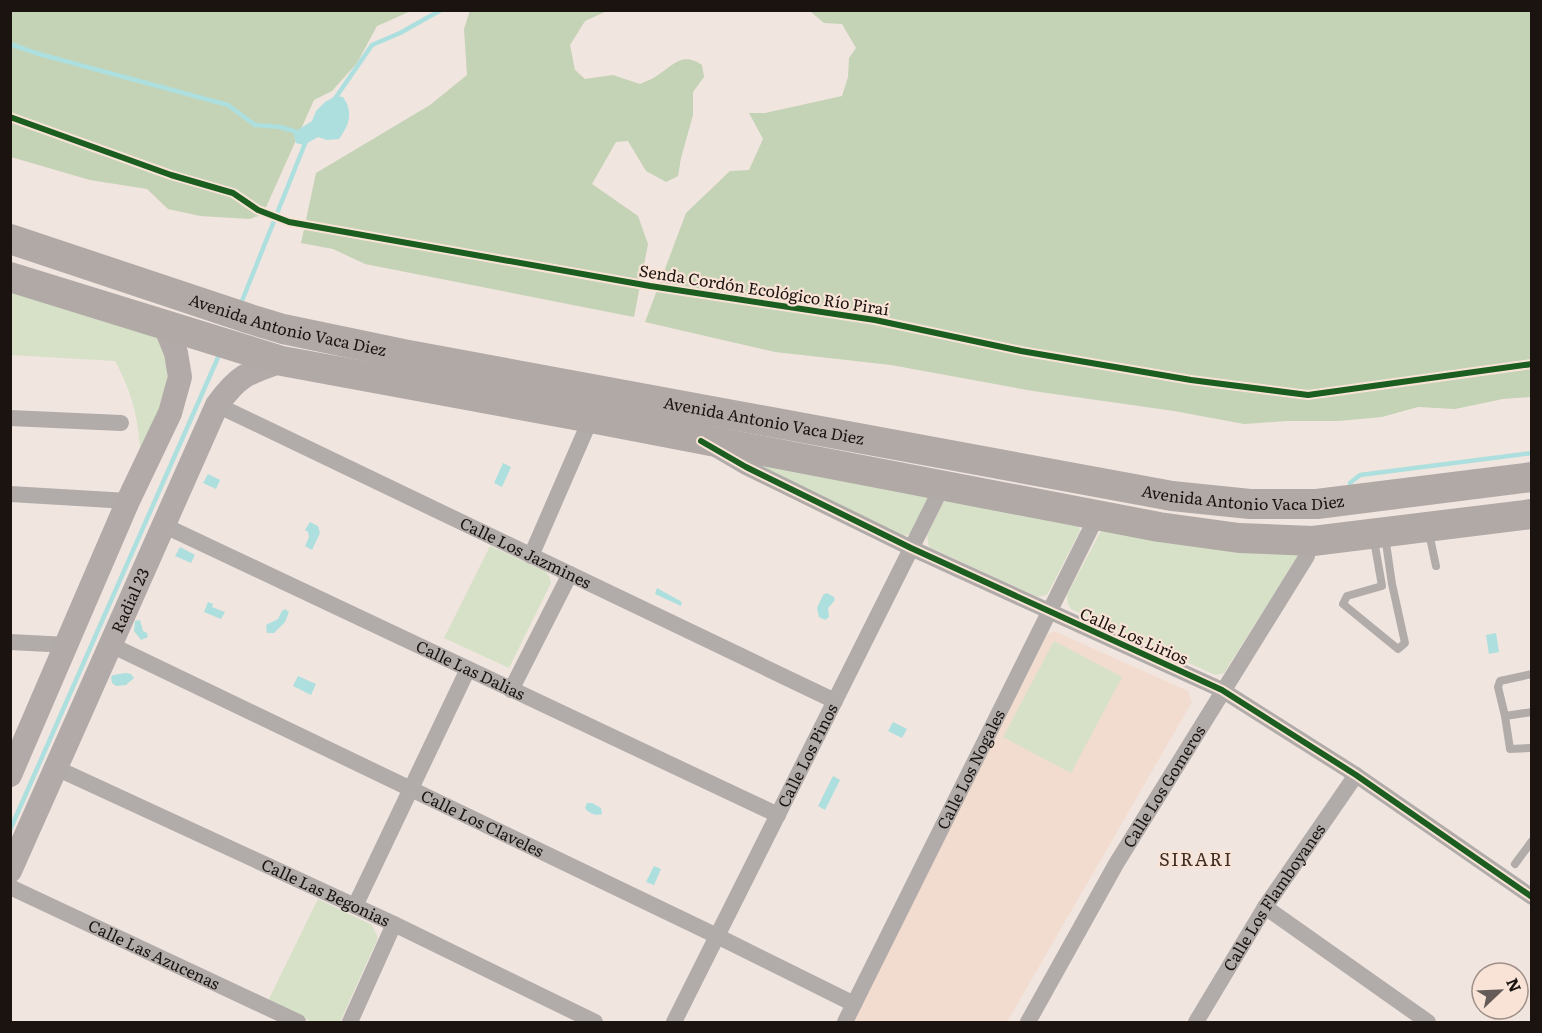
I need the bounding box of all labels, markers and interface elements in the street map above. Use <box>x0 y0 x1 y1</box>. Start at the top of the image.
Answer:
street label: Senda Cordón Ecológico Río Piraí <box>637 257 891 321</box>
street label: Avenida Antonio Vaca Diez <box>186 287 389 361</box>
street label: Avenida Antonio Vaca Diez <box>662 389 866 450</box>
street label: Avenida Antonio Vaca Diez <box>1140 478 1346 515</box>
street label: Calle Los Jazmines <box>456 510 595 594</box>
street label: Radial 23 <box>104 564 154 637</box>
street label: Calle Los Lirios <box>1076 600 1192 670</box>
street label: Calle Las Dalias <box>412 633 529 705</box>
street label: Calle Los Pinos <box>770 699 843 811</box>
street label: Calle Los Nogales <box>930 705 1010 833</box>
street label: Calle Los Gomeros <box>1116 720 1210 852</box>
street label: Calle Los Claveles <box>417 783 548 862</box>
street label: Calle Los Flamboyanes <box>1216 818 1330 975</box>
district label: SIRARI <box>1159 845 1233 872</box>
street label: Calle Las Begonias <box>258 851 394 932</box>
street label: Calle Las Azucenas <box>85 912 224 995</box>
north arrow <box>1470 961 1530 1021</box>
text: N <box>1501 974 1528 996</box>

